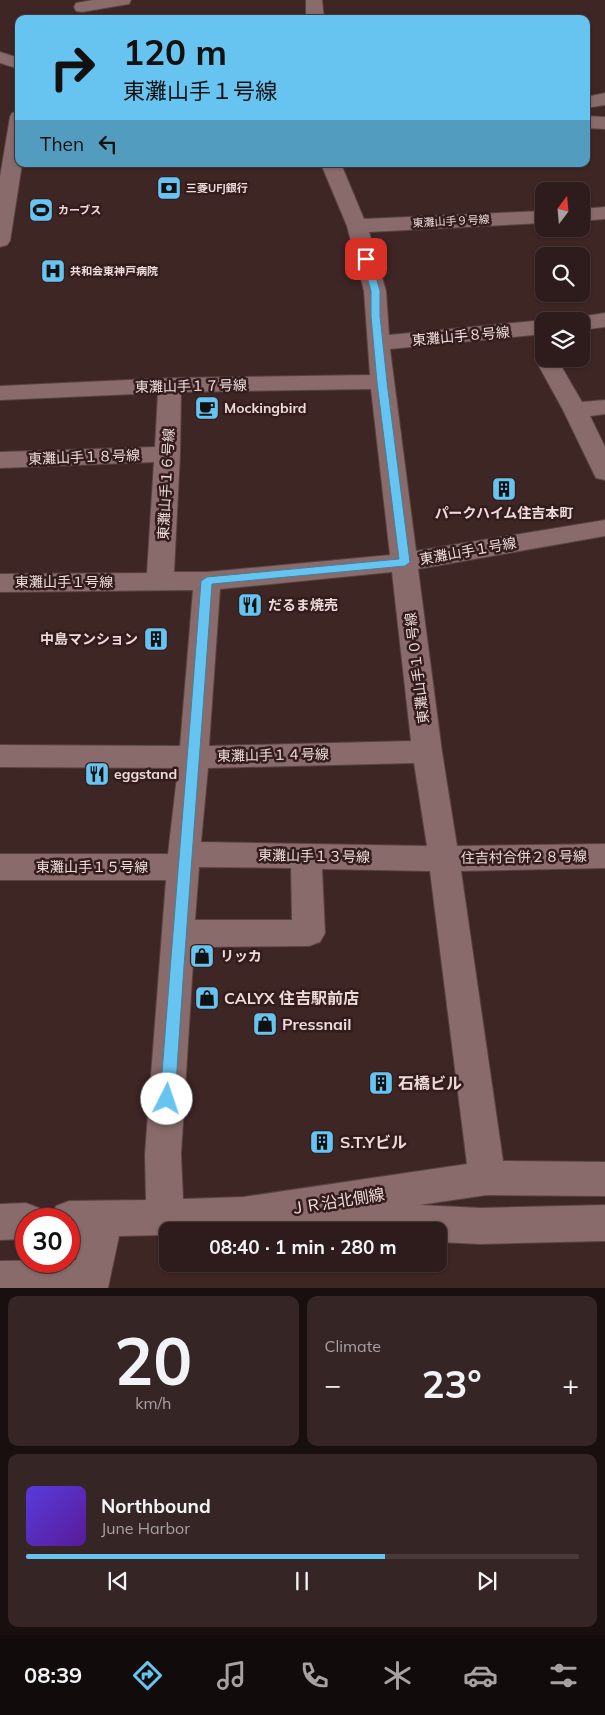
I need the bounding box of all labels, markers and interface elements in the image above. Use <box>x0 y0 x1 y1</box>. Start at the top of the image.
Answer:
text: 120 m <box>123 30 227 74</box>
icon: right <box>40 35 105 100</box>
text: 東灘山手１号線 <box>123 77 277 105</box>
icon: left <box>94 130 122 158</box>
text: Then <box>40 132 84 156</box>
bank icon: 三菱UFJ銀行 <box>156 175 182 201</box>
place label: 三菱UFJ銀行 <box>186 181 248 195</box>
north arrow <box>535 182 590 238</box>
map controls <box>535 182 590 367</box>
sports icon: カーブス <box>28 197 54 223</box>
place label: カーブス <box>58 203 101 217</box>
street label: 東灘山手９号線 <box>412 212 490 230</box>
pin <box>345 238 387 280</box>
icon: arrive <box>352 245 380 273</box>
button: search <box>535 247 590 302</box>
hospital icon: 共和会東神戸病院 <box>40 258 66 284</box>
place label: 共和会東神戸病院 <box>70 264 158 278</box>
button: layers <box>535 312 590 367</box>
street label: 東灘山手８号線 <box>411 323 511 349</box>
street label: 東灘山手１７号線 <box>135 376 247 396</box>
cafe icon: Mockingbird <box>194 395 220 421</box>
place label: Mockingbird <box>224 399 306 417</box>
street label: 東灘山手１６号線 <box>154 428 178 540</box>
street label: 東灘山手１８号線 <box>28 446 140 468</box>
building icon: パークハイム住吉本町 <box>491 476 517 502</box>
place label: パークハイム住吉本町 <box>435 504 573 522</box>
street label: 東灘山手１号線 <box>418 534 518 568</box>
street label: 東灘山手１号線 <box>15 573 113 591</box>
restaurant icon: だるま焼売 <box>237 592 263 618</box>
place label: だるま焼売 <box>268 596 338 614</box>
street label: 東灘山手１０号線 <box>401 611 433 725</box>
building icon: 中島マンション <box>143 626 169 652</box>
place label: 中島マンション <box>40 630 138 648</box>
street label: 東灘山手１４号線 <box>217 745 329 765</box>
restaurant icon: eggstand <box>84 761 110 787</box>
place label: eggstand <box>114 765 177 783</box>
street label: 東灘山手１３号線 <box>258 846 370 866</box>
street label: 住吉村合併２８号線 <box>461 847 587 867</box>
street label: 東灘山手１５号線 <box>36 858 148 876</box>
shop icon: リッカ <box>189 943 215 969</box>
place label: リッカ <box>220 947 262 965</box>
shop icon: CALYX 住吉駅前店 <box>194 985 220 1011</box>
place label: CALYX 住吉駅前店 <box>224 988 359 1008</box>
shop icon: Pressnail <box>252 1011 278 1037</box>
place label: Pressnail <box>282 1014 351 1034</box>
building icon: 石橋ビル <box>368 1070 394 1096</box>
position arrow <box>140 1072 192 1124</box>
place label: 石橋ビル <box>398 1073 462 1093</box>
building icon: S.T.Yビル <box>309 1129 335 1155</box>
place label: S.T.Yビル <box>340 1132 407 1152</box>
street label: ＪＲ沿北側線 <box>288 1184 386 1218</box>
speed limit sign: 30 <box>15 1208 80 1273</box>
text: 08:40 · 1 min · 280 m <box>209 1235 397 1259</box>
text: 20 <box>114 1320 192 1401</box>
text: Climate <box>325 1336 381 1356</box>
text: 23° <box>422 1360 482 1408</box>
text: − <box>325 1367 341 1402</box>
text: + <box>562 1367 579 1402</box>
text: km/h <box>135 1393 171 1413</box>
text: Northbound <box>101 1494 211 1518</box>
text: June Harbor <box>101 1518 190 1538</box>
icon: previous <box>104 1567 132 1595</box>
icon: pause <box>288 1567 316 1595</box>
icon: next <box>473 1567 501 1595</box>
icon: directions <box>130 1658 165 1693</box>
icon: music <box>214 1658 249 1693</box>
icon: phone <box>297 1658 332 1693</box>
icon: climate <box>380 1658 415 1693</box>
icon: car <box>463 1658 498 1693</box>
icon: filters <box>546 1658 581 1693</box>
text: 08:39 <box>24 1661 82 1689</box>

